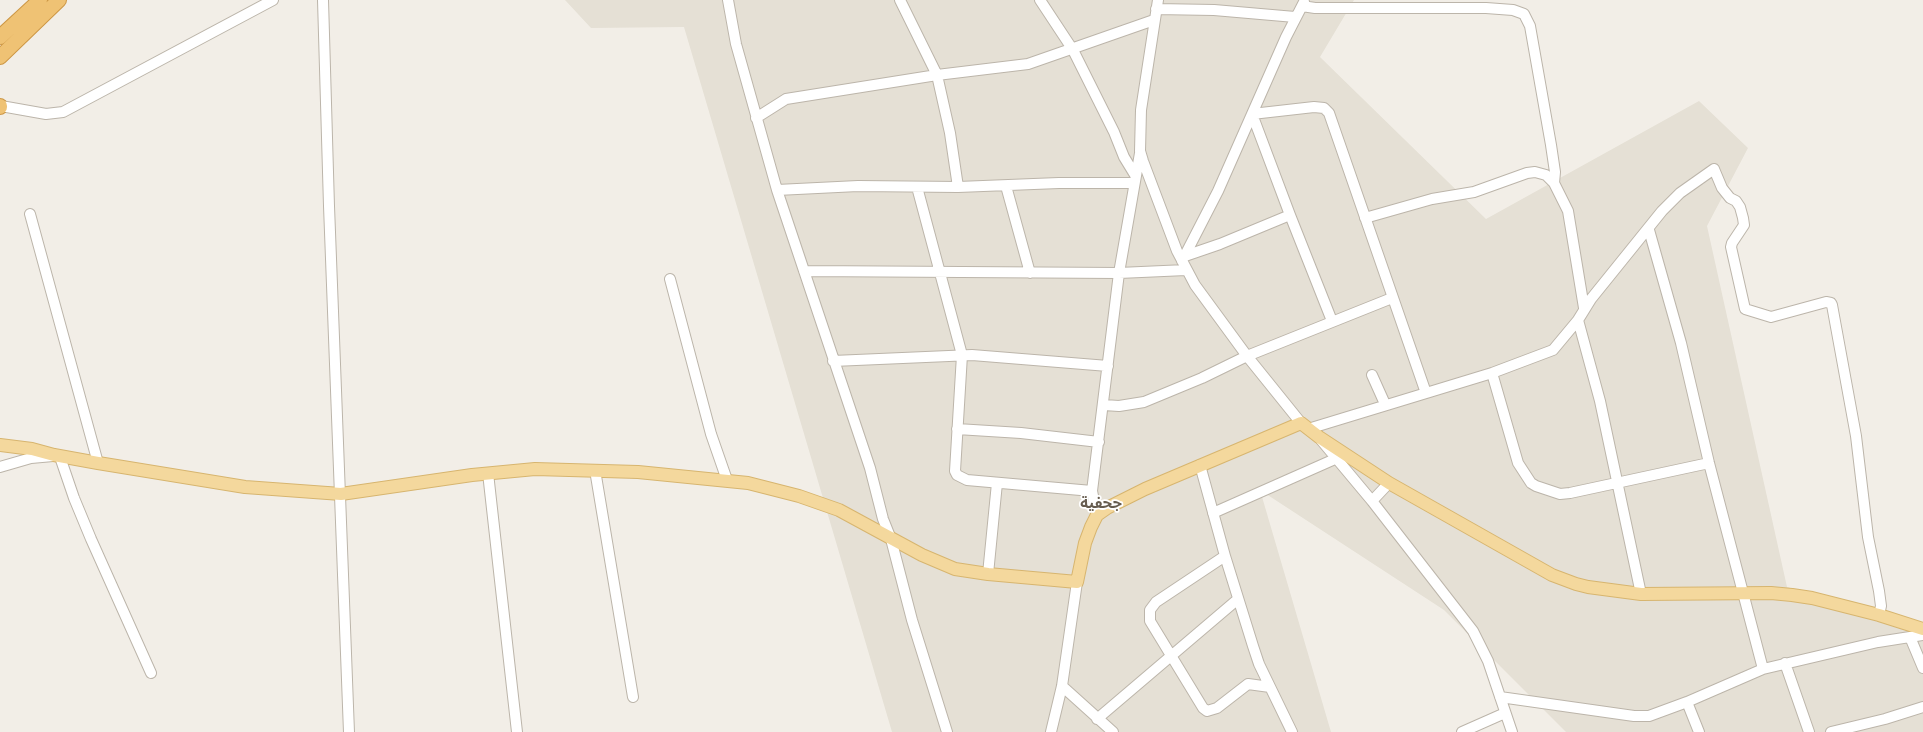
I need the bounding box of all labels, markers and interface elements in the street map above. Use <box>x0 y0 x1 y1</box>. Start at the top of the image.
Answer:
district label: جحفية <box>1080 495 1122 513</box>

